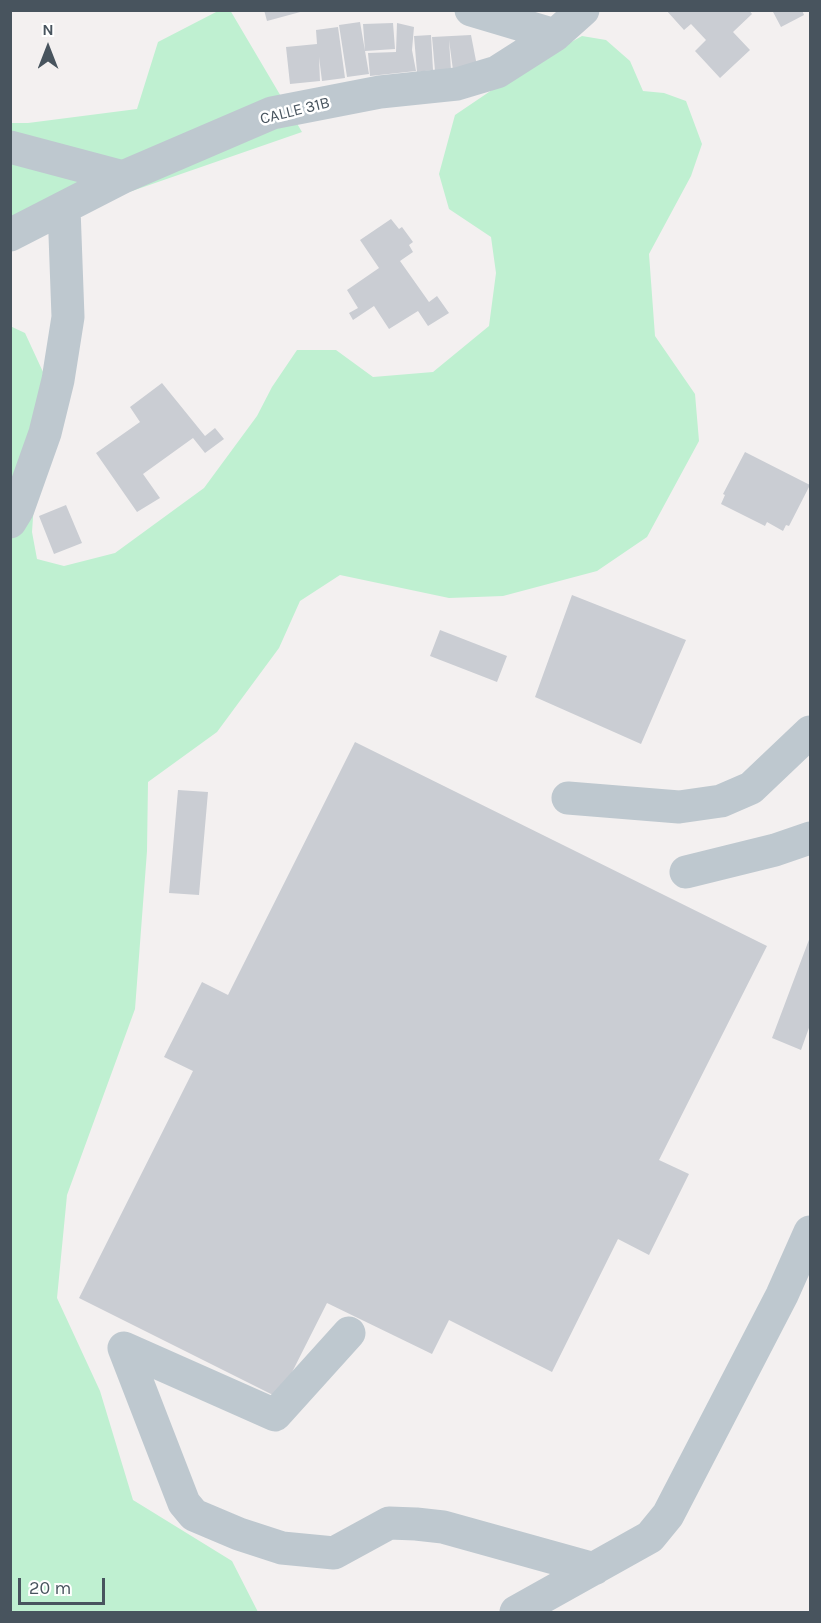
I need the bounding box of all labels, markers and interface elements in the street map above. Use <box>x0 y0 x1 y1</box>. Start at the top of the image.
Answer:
north arrow <box>18 18 78 78</box>
text: N <box>42 20 54 39</box>
street label: CALLE 31B <box>258 93 332 129</box>
scale bar <box>21 1566 108 1604</box>
text: 20 m <box>29 1577 71 1599</box>

